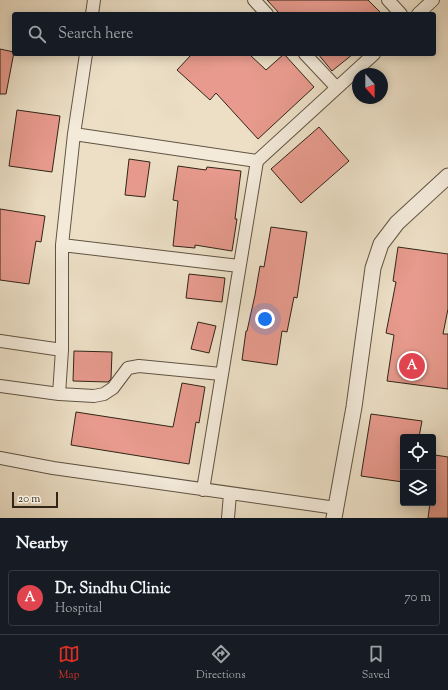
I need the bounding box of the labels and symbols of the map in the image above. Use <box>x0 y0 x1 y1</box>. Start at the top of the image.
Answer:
north arrow <box>352 68 388 104</box>
your location <box>255 309 275 329</box>
pin: A <box>399 351 425 381</box>
scale bar <box>12 490 58 509</box>

